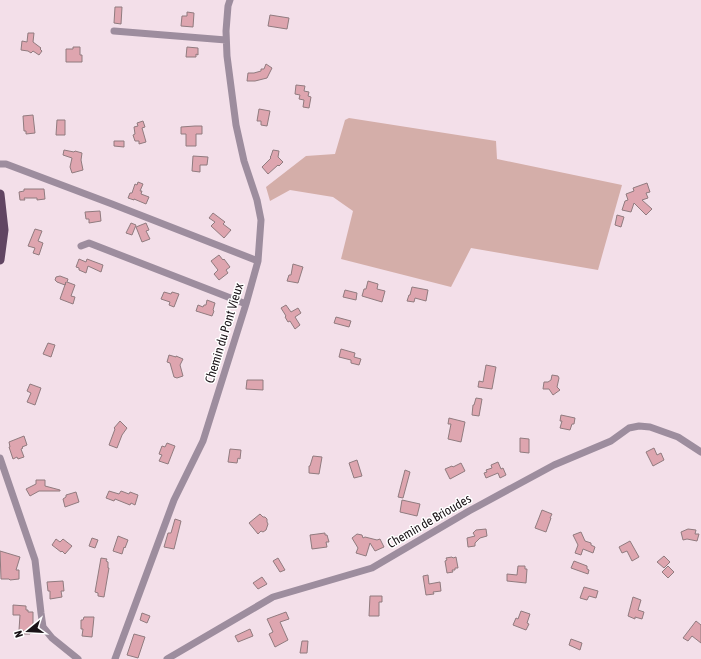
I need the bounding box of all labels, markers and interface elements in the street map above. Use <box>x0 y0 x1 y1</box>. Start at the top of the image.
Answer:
street label: Chemin du Pont Vieux <box>202 281 247 385</box>
street label: Chemin de Brioudes <box>384 491 474 551</box>
north arrow <box>8 611 48 651</box>
text: N <box>12 629 25 639</box>

